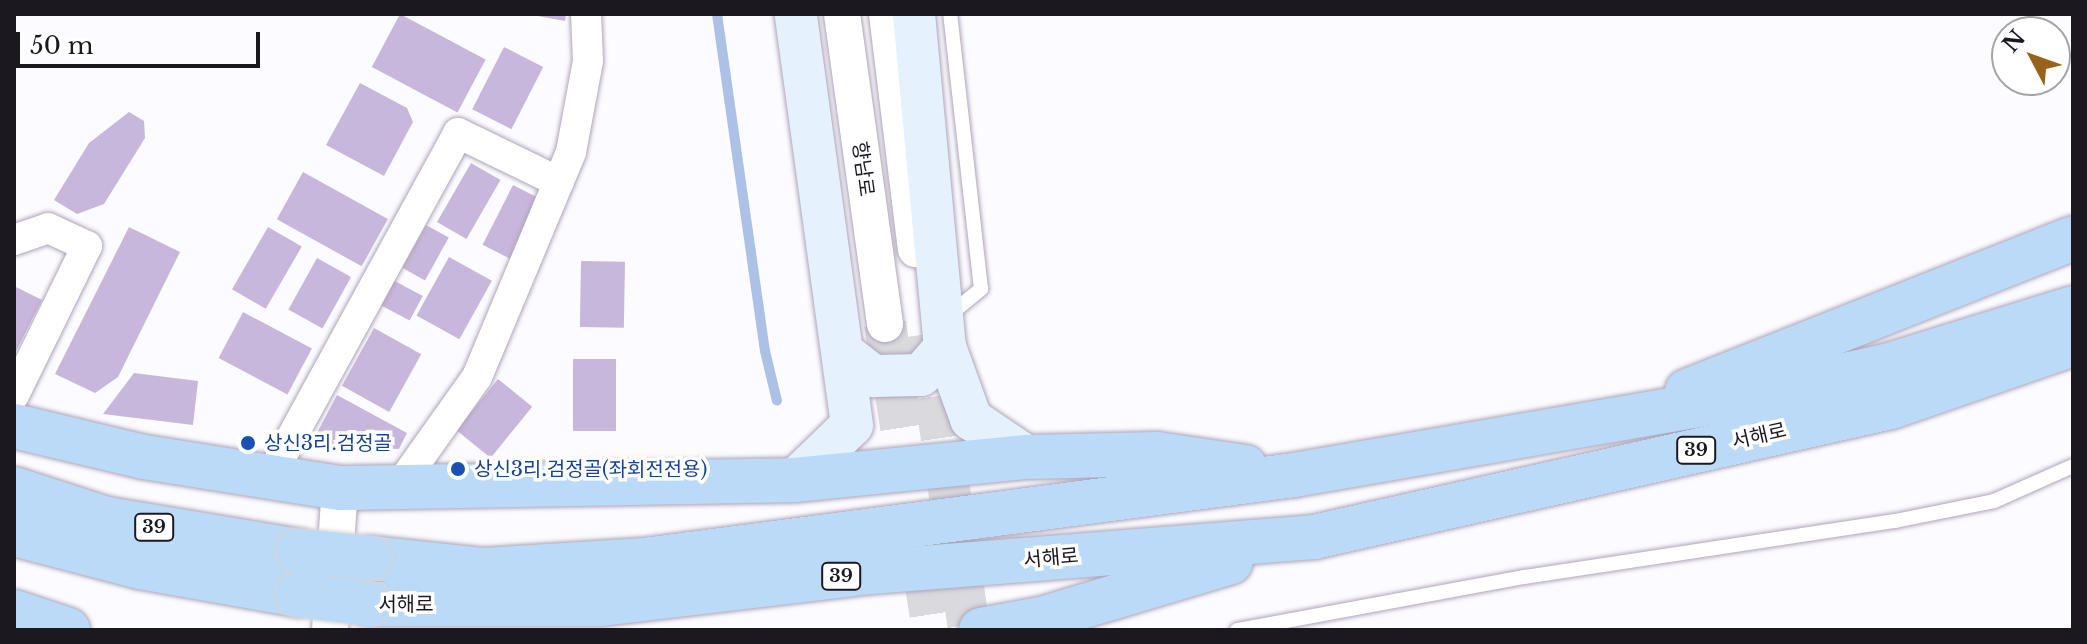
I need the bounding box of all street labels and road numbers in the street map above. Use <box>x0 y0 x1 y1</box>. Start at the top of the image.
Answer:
street label: 향남로 <box>847 140 879 198</box>
street label: 서해로 <box>1729 418 1789 454</box>
road number: 39 <box>1676 436 1716 464</box>
road number: 39 <box>134 513 174 541</box>
street label: 서해로 <box>1022 544 1080 572</box>
road number: 39 <box>821 562 861 590</box>
street label: 서해로 <box>378 592 434 616</box>

